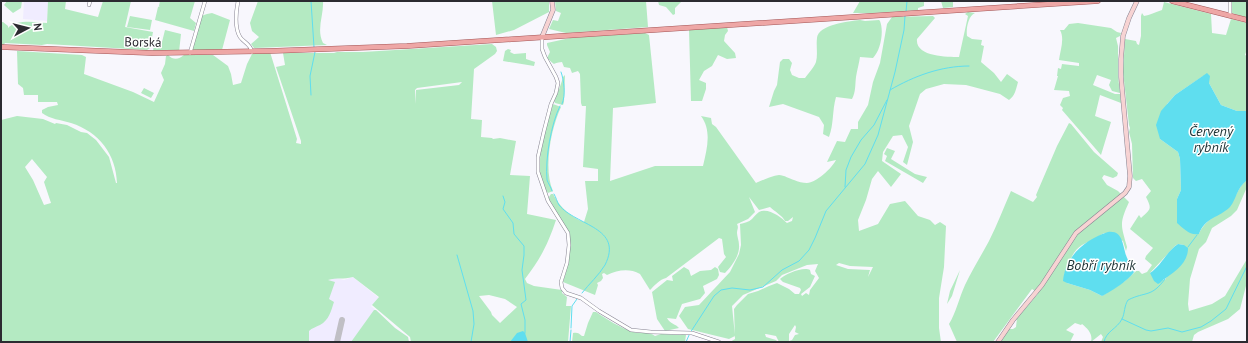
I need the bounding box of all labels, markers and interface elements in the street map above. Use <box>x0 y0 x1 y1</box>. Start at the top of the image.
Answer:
north arrow <box>8 8 48 48</box>
text: N <box>31 22 45 31</box>
street label: Borská <box>124 33 162 51</box>
water label: Červený rybník <box>1189 122 1234 156</box>
water label: Bobří rybník <box>1066 256 1136 274</box>

